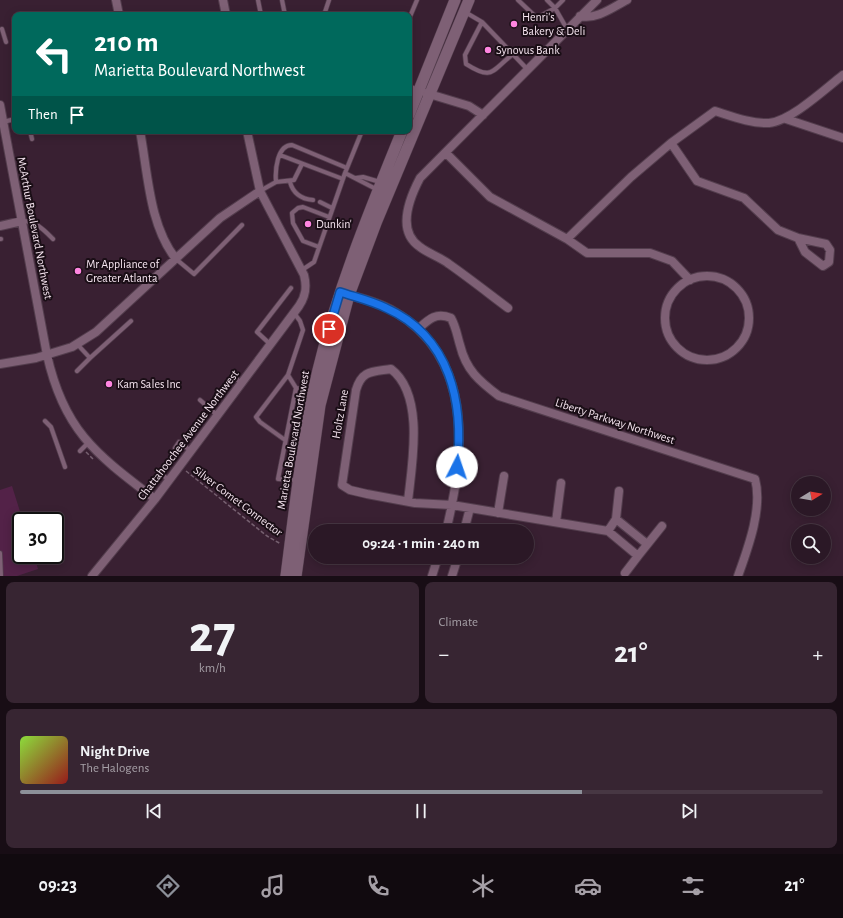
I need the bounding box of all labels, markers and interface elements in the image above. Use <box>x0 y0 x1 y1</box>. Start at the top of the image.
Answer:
place label: Henri's Bakery & Deli <box>522 11 585 38</box>
marker: Henri's Bakery & Deli <box>509 19 519 29</box>
icon: left <box>28 28 80 80</box>
text: 210 m <box>94 29 159 57</box>
place label: Synovus Bank <box>496 44 560 57</box>
marker: Synovus Bank <box>483 45 493 55</box>
text: Marietta Boulevard Northwest <box>94 62 305 80</box>
icon: arrive <box>66 104 88 126</box>
text: Then <box>28 107 58 122</box>
street label: McArthur Boulevard Northwest <box>15 156 55 300</box>
place label: Dunkin' <box>316 218 352 230</box>
marker: Dunkin' <box>303 219 313 229</box>
place label: Mr Appliance of Greater Atlanta <box>86 258 160 284</box>
marker: Mr Appliance of Greater Atlanta <box>73 266 83 276</box>
pin <box>312 312 346 346</box>
icon: arrive <box>318 318 340 340</box>
street label: Chattahoochee Avenue Northwest <box>135 368 241 502</box>
street label: Marietta Boulevard Northwest <box>275 370 311 510</box>
place label: Kam Sales Inc <box>117 378 181 390</box>
marker: Kam Sales Inc <box>104 379 114 389</box>
street label: Holtz Lane <box>330 388 350 440</box>
street label: Liberty Parkway Northwest <box>554 396 676 447</box>
position arrow <box>436 446 478 488</box>
street label: Silver Comet Connector <box>191 464 285 538</box>
north arrow <box>791 476 831 516</box>
map controls <box>791 476 831 564</box>
speed limit sign: 30 <box>12 512 64 564</box>
button: search <box>791 524 831 564</box>
text: 09:24 · 1 min · 240 m <box>362 536 480 551</box>
text: 27 <box>189 609 236 661</box>
text: Climate <box>439 616 478 629</box>
text: 21° <box>614 638 648 668</box>
text: − <box>439 643 449 665</box>
text: + <box>812 643 823 665</box>
text: km/h <box>199 662 226 675</box>
text: Night Drive <box>80 744 150 759</box>
text: The Halogens <box>80 762 149 775</box>
icon: previous <box>143 800 165 822</box>
icon: pause <box>410 800 432 822</box>
icon: next <box>678 800 700 822</box>
icon: directions <box>154 872 182 900</box>
icon: music <box>259 872 287 900</box>
icon: phone <box>364 872 392 900</box>
icon: climate <box>469 872 497 900</box>
icon: car <box>574 872 602 900</box>
icon: filters <box>679 872 707 900</box>
text: 09:23 <box>39 877 77 895</box>
text: 21° <box>784 877 804 895</box>

